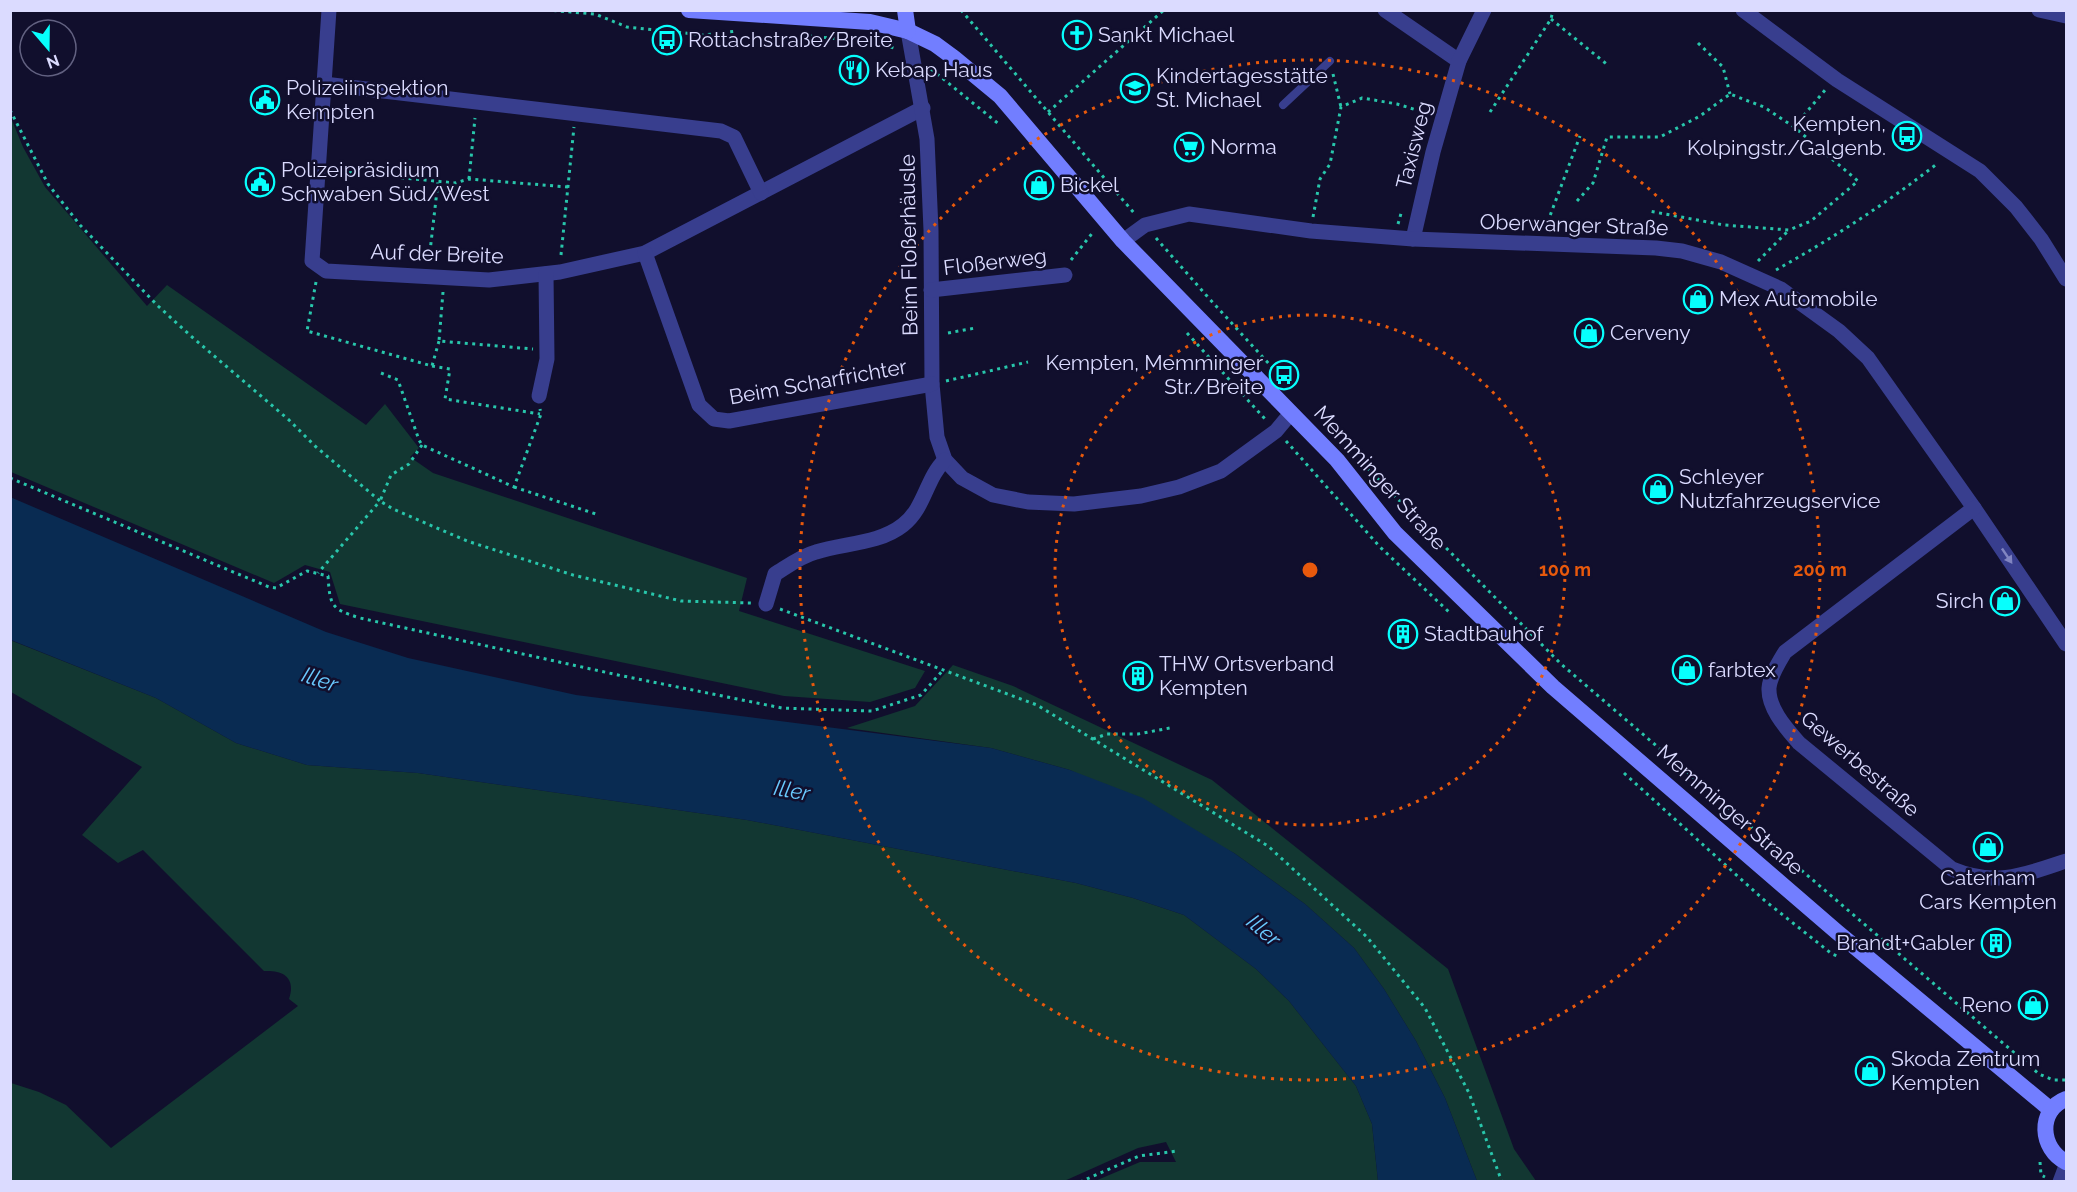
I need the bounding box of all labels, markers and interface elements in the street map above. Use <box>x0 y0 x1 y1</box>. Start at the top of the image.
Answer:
north arrow <box>18 18 78 78</box>
church icon: Sankt Michael <box>1061 19 1093 51</box>
place label: Sankt Michael <box>1098 22 1234 47</box>
bus stop icon: Rottachstraße/Breite <box>651 24 683 56</box>
place label: Rottachstraße/Breite <box>688 27 893 52</box>
text: N <box>44 51 62 73</box>
restaurant icon: Kebap Haus <box>838 54 870 86</box>
place label: Kebap Haus <box>875 57 992 82</box>
place label: Kindertagesstätte St. Michael <box>1156 63 1328 112</box>
school or university icon: Kindertagesstätte St. Michael <box>1119 72 1151 104</box>
place label: Polizeiinspektion Kempten <box>286 75 448 124</box>
public building icon: Polizeiinspektion Kempten <box>249 84 281 116</box>
street label: Taxisweg <box>1391 99 1436 191</box>
place label: Kempten, Kolpingstr./Galgenb. <box>1687 111 1886 160</box>
bus stop icon: Kempten, Kolpingstr./Galgenb. <box>1891 120 1923 152</box>
supermarket icon: Norma <box>1173 131 1205 163</box>
place label: Norma <box>1210 134 1277 159</box>
street label: Beim Floßerhäusle <box>894 154 923 336</box>
place label: Polizeipräsidium Schwaben Süd/West <box>281 157 489 206</box>
public building icon: Polizeipräsidium Schwaben Süd/West <box>244 166 276 198</box>
shop icon: Bickel <box>1023 169 1055 201</box>
place label: Bickel <box>1060 172 1119 197</box>
street label: Oberwanger Straße <box>1479 209 1669 240</box>
street label: Auf der Breite <box>370 239 504 268</box>
street label: Floßerweg <box>942 243 1048 280</box>
shop icon: Mex Automobile <box>1682 283 1714 315</box>
place label: Mex Automobile <box>1719 286 1878 311</box>
shop icon: Cerveny <box>1573 317 1605 349</box>
place label: Cerveny <box>1610 320 1691 345</box>
place label: Kempten, Memminger Str./Breite <box>1046 350 1264 399</box>
street label: Beim Scharfrichter <box>727 353 909 409</box>
bus stop icon: Kempten, Memminger Str./Breite <box>1268 359 1300 391</box>
street label: Memminger Straße <box>1309 400 1452 555</box>
place label: Schleyer Nutzfahrzeugservice <box>1679 464 1880 513</box>
shop icon: Schleyer Nutzfahrzeugservice <box>1642 473 1674 505</box>
one-way arrow <box>2001 548 2012 564</box>
text: 100 m <box>1539 559 1591 580</box>
text: 200 m <box>1793 559 1847 580</box>
centre of rings <box>1300 560 1320 580</box>
shop icon: Sirch <box>1989 585 2021 617</box>
place label: Sirch <box>1936 588 1984 613</box>
building icon: Stadtbauhof <box>1387 618 1419 650</box>
place label: Stadtbauhof <box>1424 621 1545 646</box>
place label: THW Ortsverband Kempten <box>1159 651 1334 700</box>
shop icon: farbtex <box>1671 654 1703 686</box>
place label: farbtex <box>1708 657 1776 682</box>
building icon: THW Ortsverband Kempten <box>1122 660 1154 692</box>
water label: Iller <box>299 661 343 698</box>
street label: Gewerbestraße <box>1796 705 1925 822</box>
street label: Memminger Straße <box>1652 739 1809 880</box>
water label: Iller <box>772 774 814 806</box>
shop icon: Caterham Cars Kempten <box>1972 831 2004 863</box>
place label: Caterham Cars Kempten <box>1919 865 2057 914</box>
water label: Iller <box>1242 908 1287 953</box>
building icon: Brandt+Gabler <box>1980 927 2012 959</box>
place label: Brandt+Gabler <box>1836 930 1976 955</box>
shop icon: Reno <box>2017 989 2049 1021</box>
place label: Reno <box>1962 992 2012 1017</box>
place label: Skoda Zentrum Kempten <box>1891 1046 2040 1095</box>
shop icon: Skoda Zentrum Kempten <box>1854 1055 1886 1087</box>

